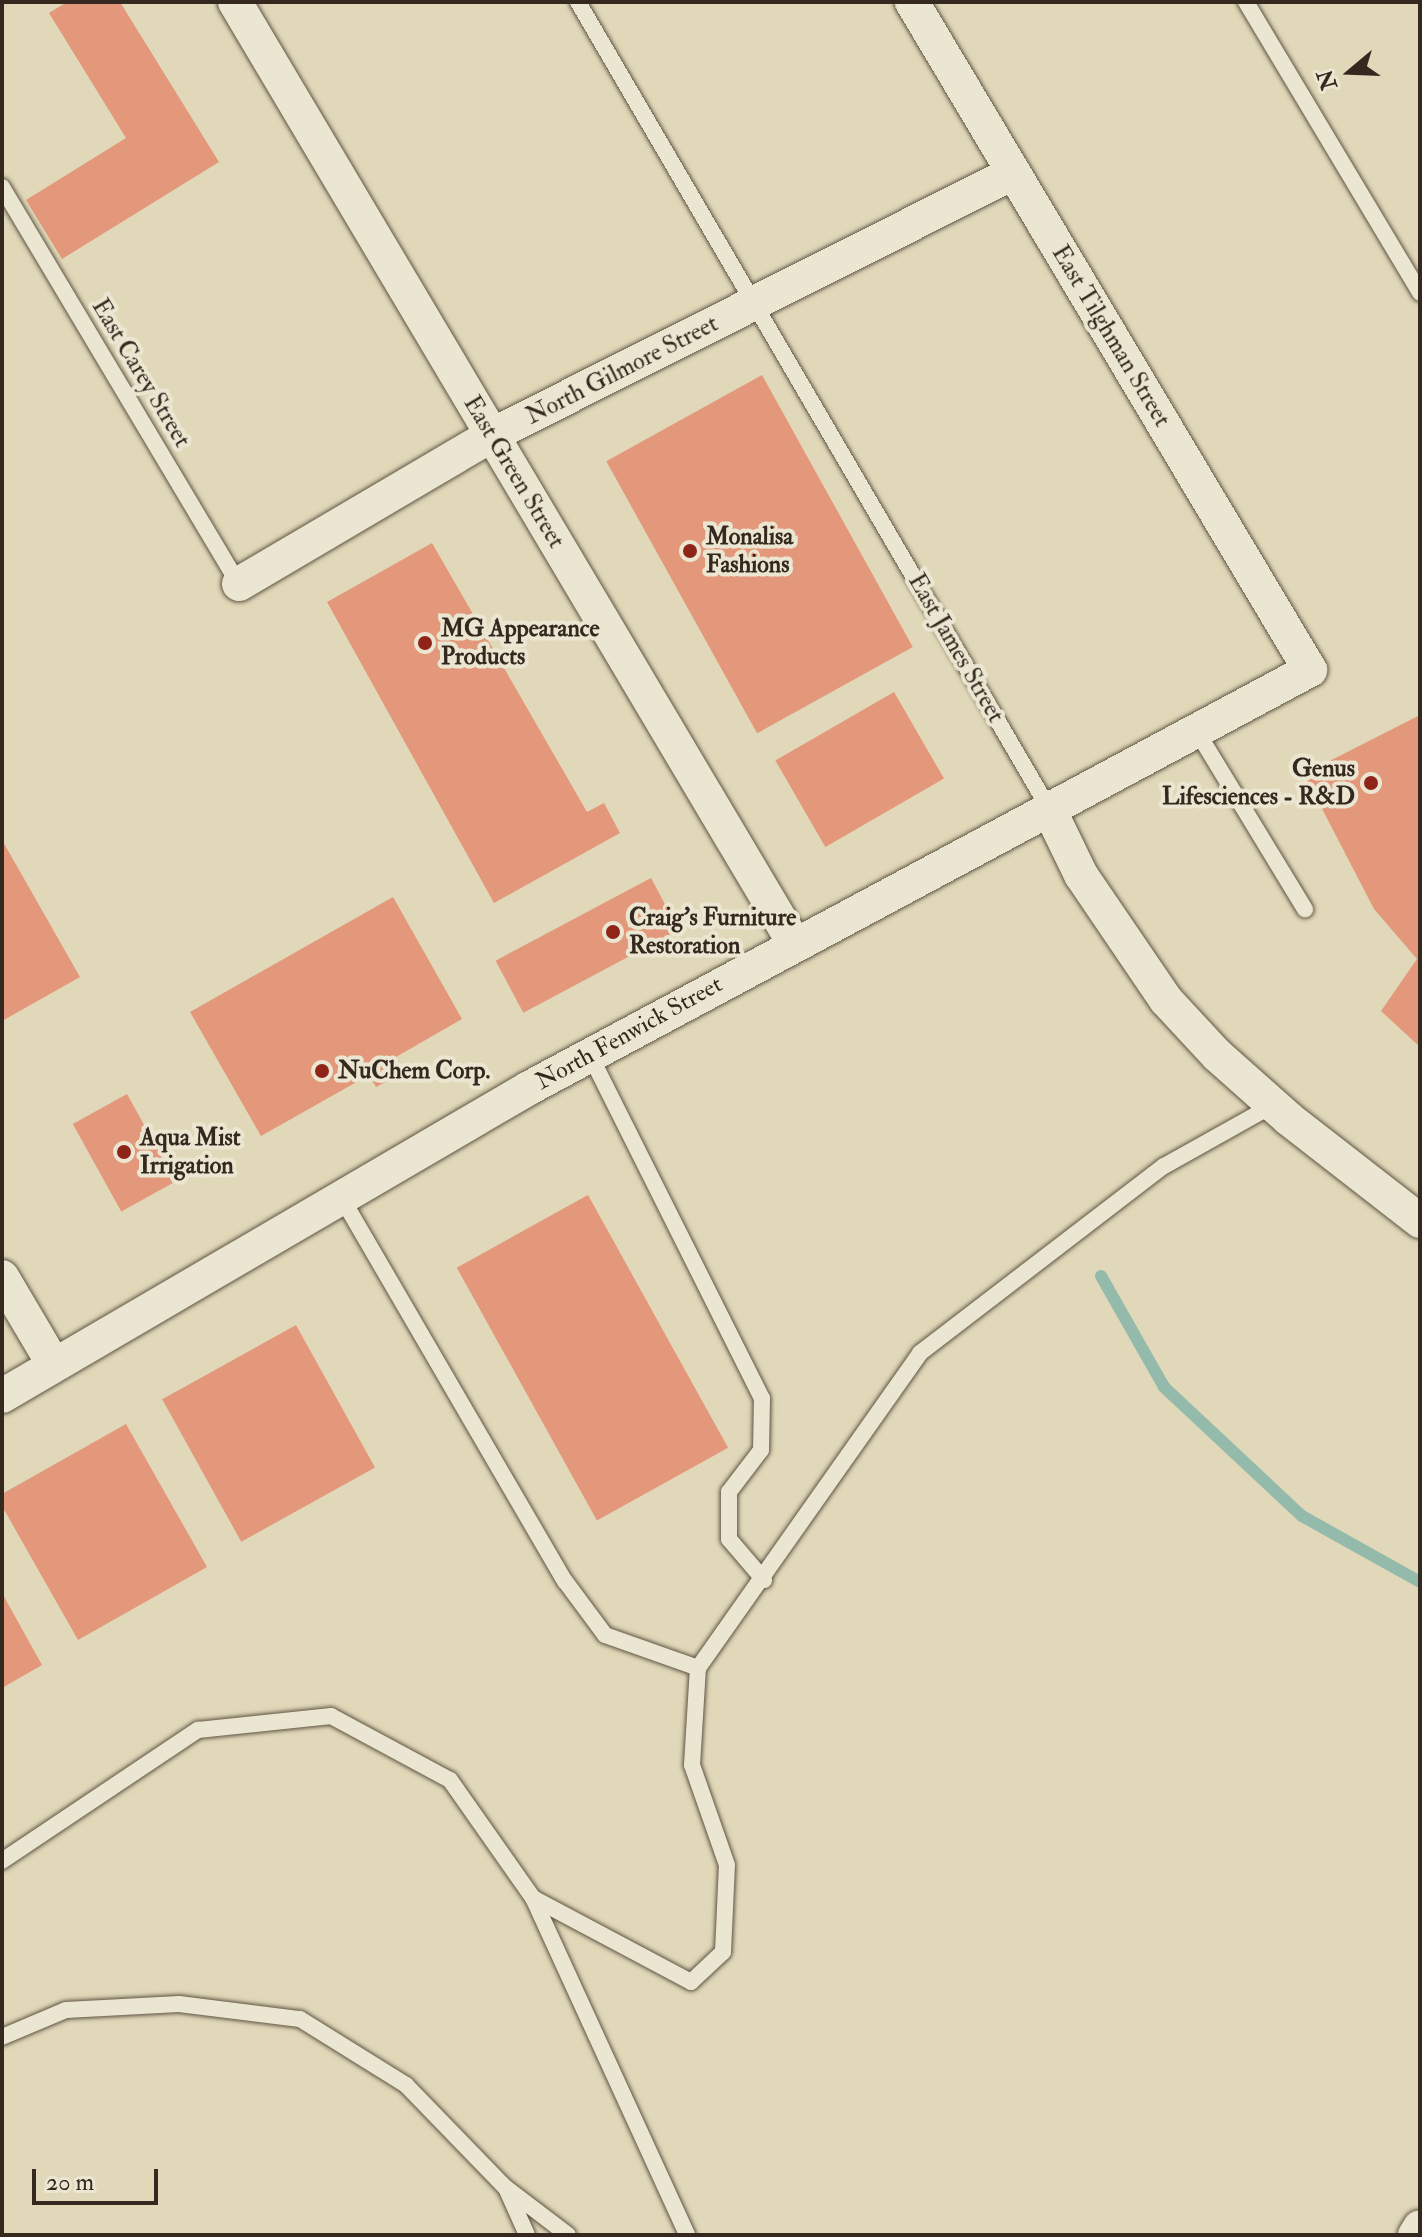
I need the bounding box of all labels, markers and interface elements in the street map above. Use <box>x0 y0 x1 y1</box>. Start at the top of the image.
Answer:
north arrow <box>1310 32 1390 112</box>
text: N <box>1311 66 1344 94</box>
street label: East Tilghman Street <box>1045 240 1177 432</box>
street label: East Carey Street <box>85 294 197 452</box>
street label: North Gilmore Street <box>521 309 723 431</box>
street label: East Green Street <box>457 391 571 553</box>
place label: Monalisa Fashions <box>706 523 793 579</box>
marker: Monalisa Fashions <box>681 542 699 560</box>
street label: East James Street <box>902 569 1010 727</box>
place label: MG Appearance Products <box>441 615 599 671</box>
marker: MG Appearance Products <box>416 634 434 652</box>
place label: Genus Lifesciences - R&D <box>1162 755 1355 811</box>
marker: Genus Lifesciences - R&D <box>1362 774 1380 792</box>
place label: Craig's Furniture Restoration <box>629 904 796 960</box>
marker: Craig's Furniture Restoration <box>604 923 622 941</box>
street label: North Fenwick Street <box>531 970 727 1096</box>
place label: NuChem Corp. <box>338 1057 490 1085</box>
marker: NuChem Corp. <box>313 1062 331 1080</box>
place label: Aqua Mist Irrigation <box>140 1124 241 1180</box>
marker: Aqua Mist Irrigation <box>115 1143 133 1161</box>
scale bar <box>36 2153 162 2203</box>
text: 20 m <box>46 2167 94 2198</box>

